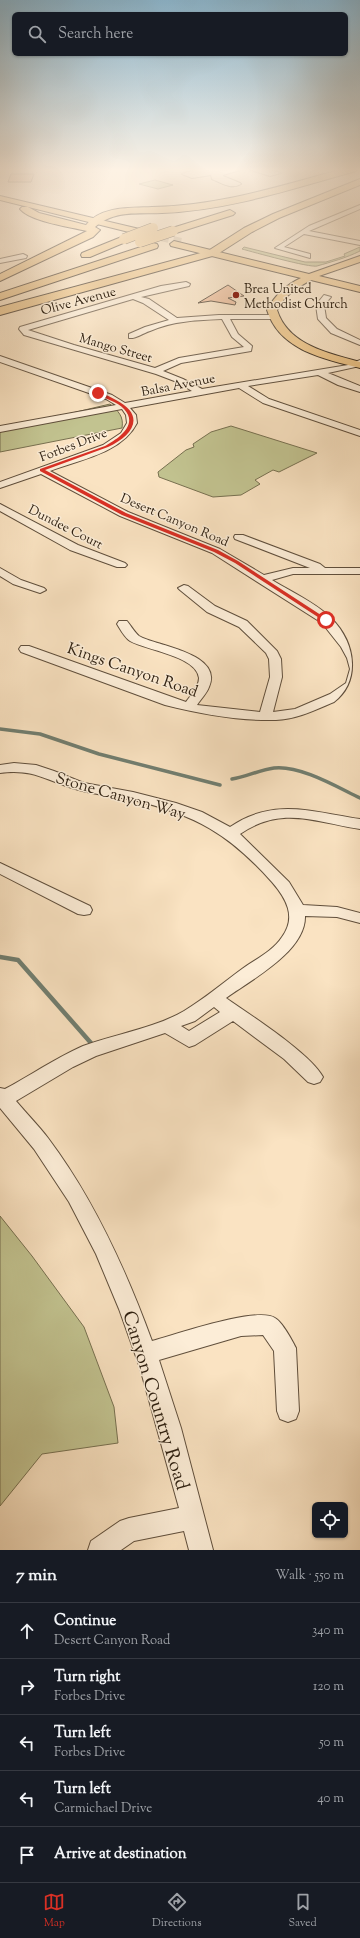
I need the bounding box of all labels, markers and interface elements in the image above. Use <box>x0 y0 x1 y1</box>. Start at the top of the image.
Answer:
search box <box>12 12 348 56</box>
icon: search <box>26 23 48 45</box>
text: Search here <box>58 24 133 45</box>
place label: Brea United Methodist Church <box>244 281 348 314</box>
street label: Olive Avenue <box>39 283 118 321</box>
marker: Brea United Methodist Church <box>231 290 241 300</box>
street label: Mango Street <box>77 330 155 368</box>
street label: Balsa Avenue <box>140 370 217 402</box>
route end <box>89 384 107 402</box>
street label: Forbes Drive <box>37 425 110 467</box>
street label: Desert Canyon Road <box>117 490 232 552</box>
street label: Dundee Court <box>25 501 106 555</box>
route start <box>317 611 335 629</box>
street label: Kings Canyon Road <box>64 638 201 705</box>
street label: Stone Canyon Way <box>53 768 188 827</box>
street label: Canyon Country Road <box>114 1308 195 1494</box>
map controls <box>312 1502 348 1538</box>
button: locate <box>312 1502 348 1538</box>
text: 7 min <box>16 1564 57 1588</box>
text: Walk · 550 m <box>275 1567 344 1585</box>
text: Continue <box>54 1611 116 1632</box>
icon: ahead <box>16 1620 38 1642</box>
text: 340 m <box>312 1622 344 1640</box>
text: Desert Canyon Road <box>54 1632 170 1650</box>
text: Turn right <box>54 1667 120 1688</box>
icon: right <box>16 1676 38 1698</box>
text: 120 m <box>313 1678 344 1696</box>
text: Forbes Drive <box>54 1688 125 1706</box>
text: Turn left <box>54 1723 111 1744</box>
icon: left <box>16 1732 38 1754</box>
text: 50 m <box>319 1734 344 1752</box>
text: Forbes Drive <box>54 1744 125 1762</box>
text: Turn left <box>54 1779 111 1800</box>
icon: left <box>16 1788 38 1810</box>
text: 40 m <box>317 1790 344 1808</box>
text: Carmichael Drive <box>54 1800 152 1818</box>
icon: arrive <box>16 1844 38 1866</box>
text: Arrive at destination <box>54 1844 187 1865</box>
tab: Map <box>43 1891 65 1931</box>
tab: Directions <box>152 1891 202 1931</box>
tab: Saved <box>288 1891 317 1931</box>

